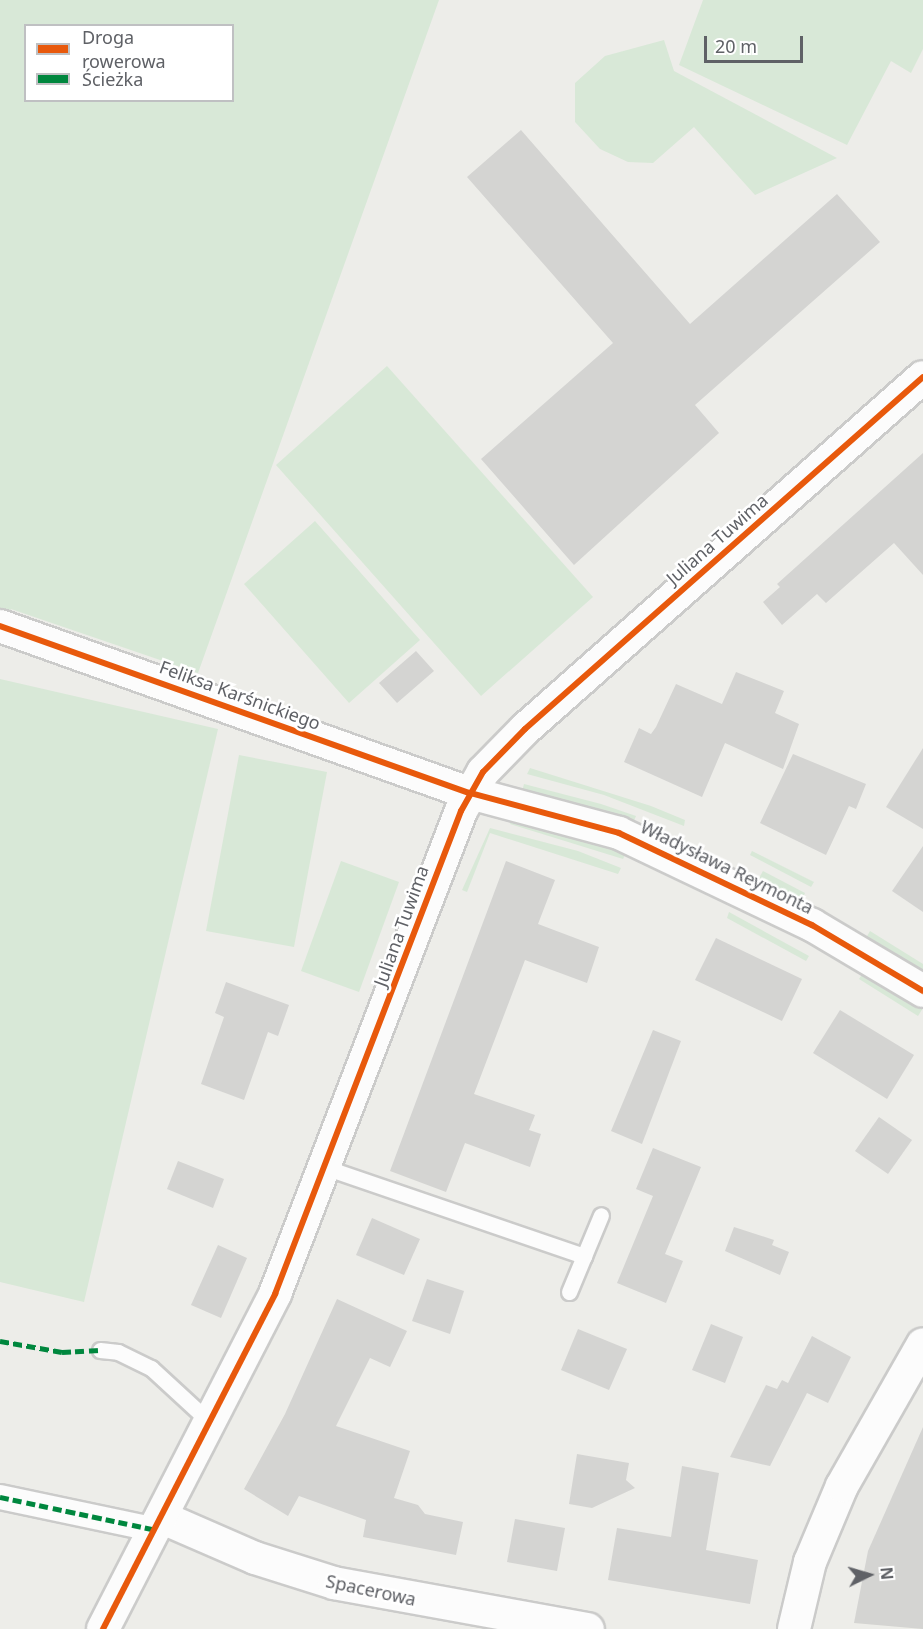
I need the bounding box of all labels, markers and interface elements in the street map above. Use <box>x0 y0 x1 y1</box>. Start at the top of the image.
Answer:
legend <box>24 24 234 102</box>
scale bar <box>707 24 806 62</box>
text: Droga rowerowa <box>82 25 166 73</box>
text: 20 m <box>715 34 757 58</box>
text: Ścieżka <box>82 67 143 91</box>
street label: Juliana Tuwima <box>662 489 772 589</box>
street label: Feliksa Karśnickiego <box>156 656 324 734</box>
street label: Władysława Reymonta <box>637 816 817 918</box>
street label: Juliana Tuwima <box>369 863 433 989</box>
north arrow <box>839 1545 899 1605</box>
text: N <box>875 1566 898 1581</box>
street label: Spacerowa <box>324 1570 418 1610</box>

